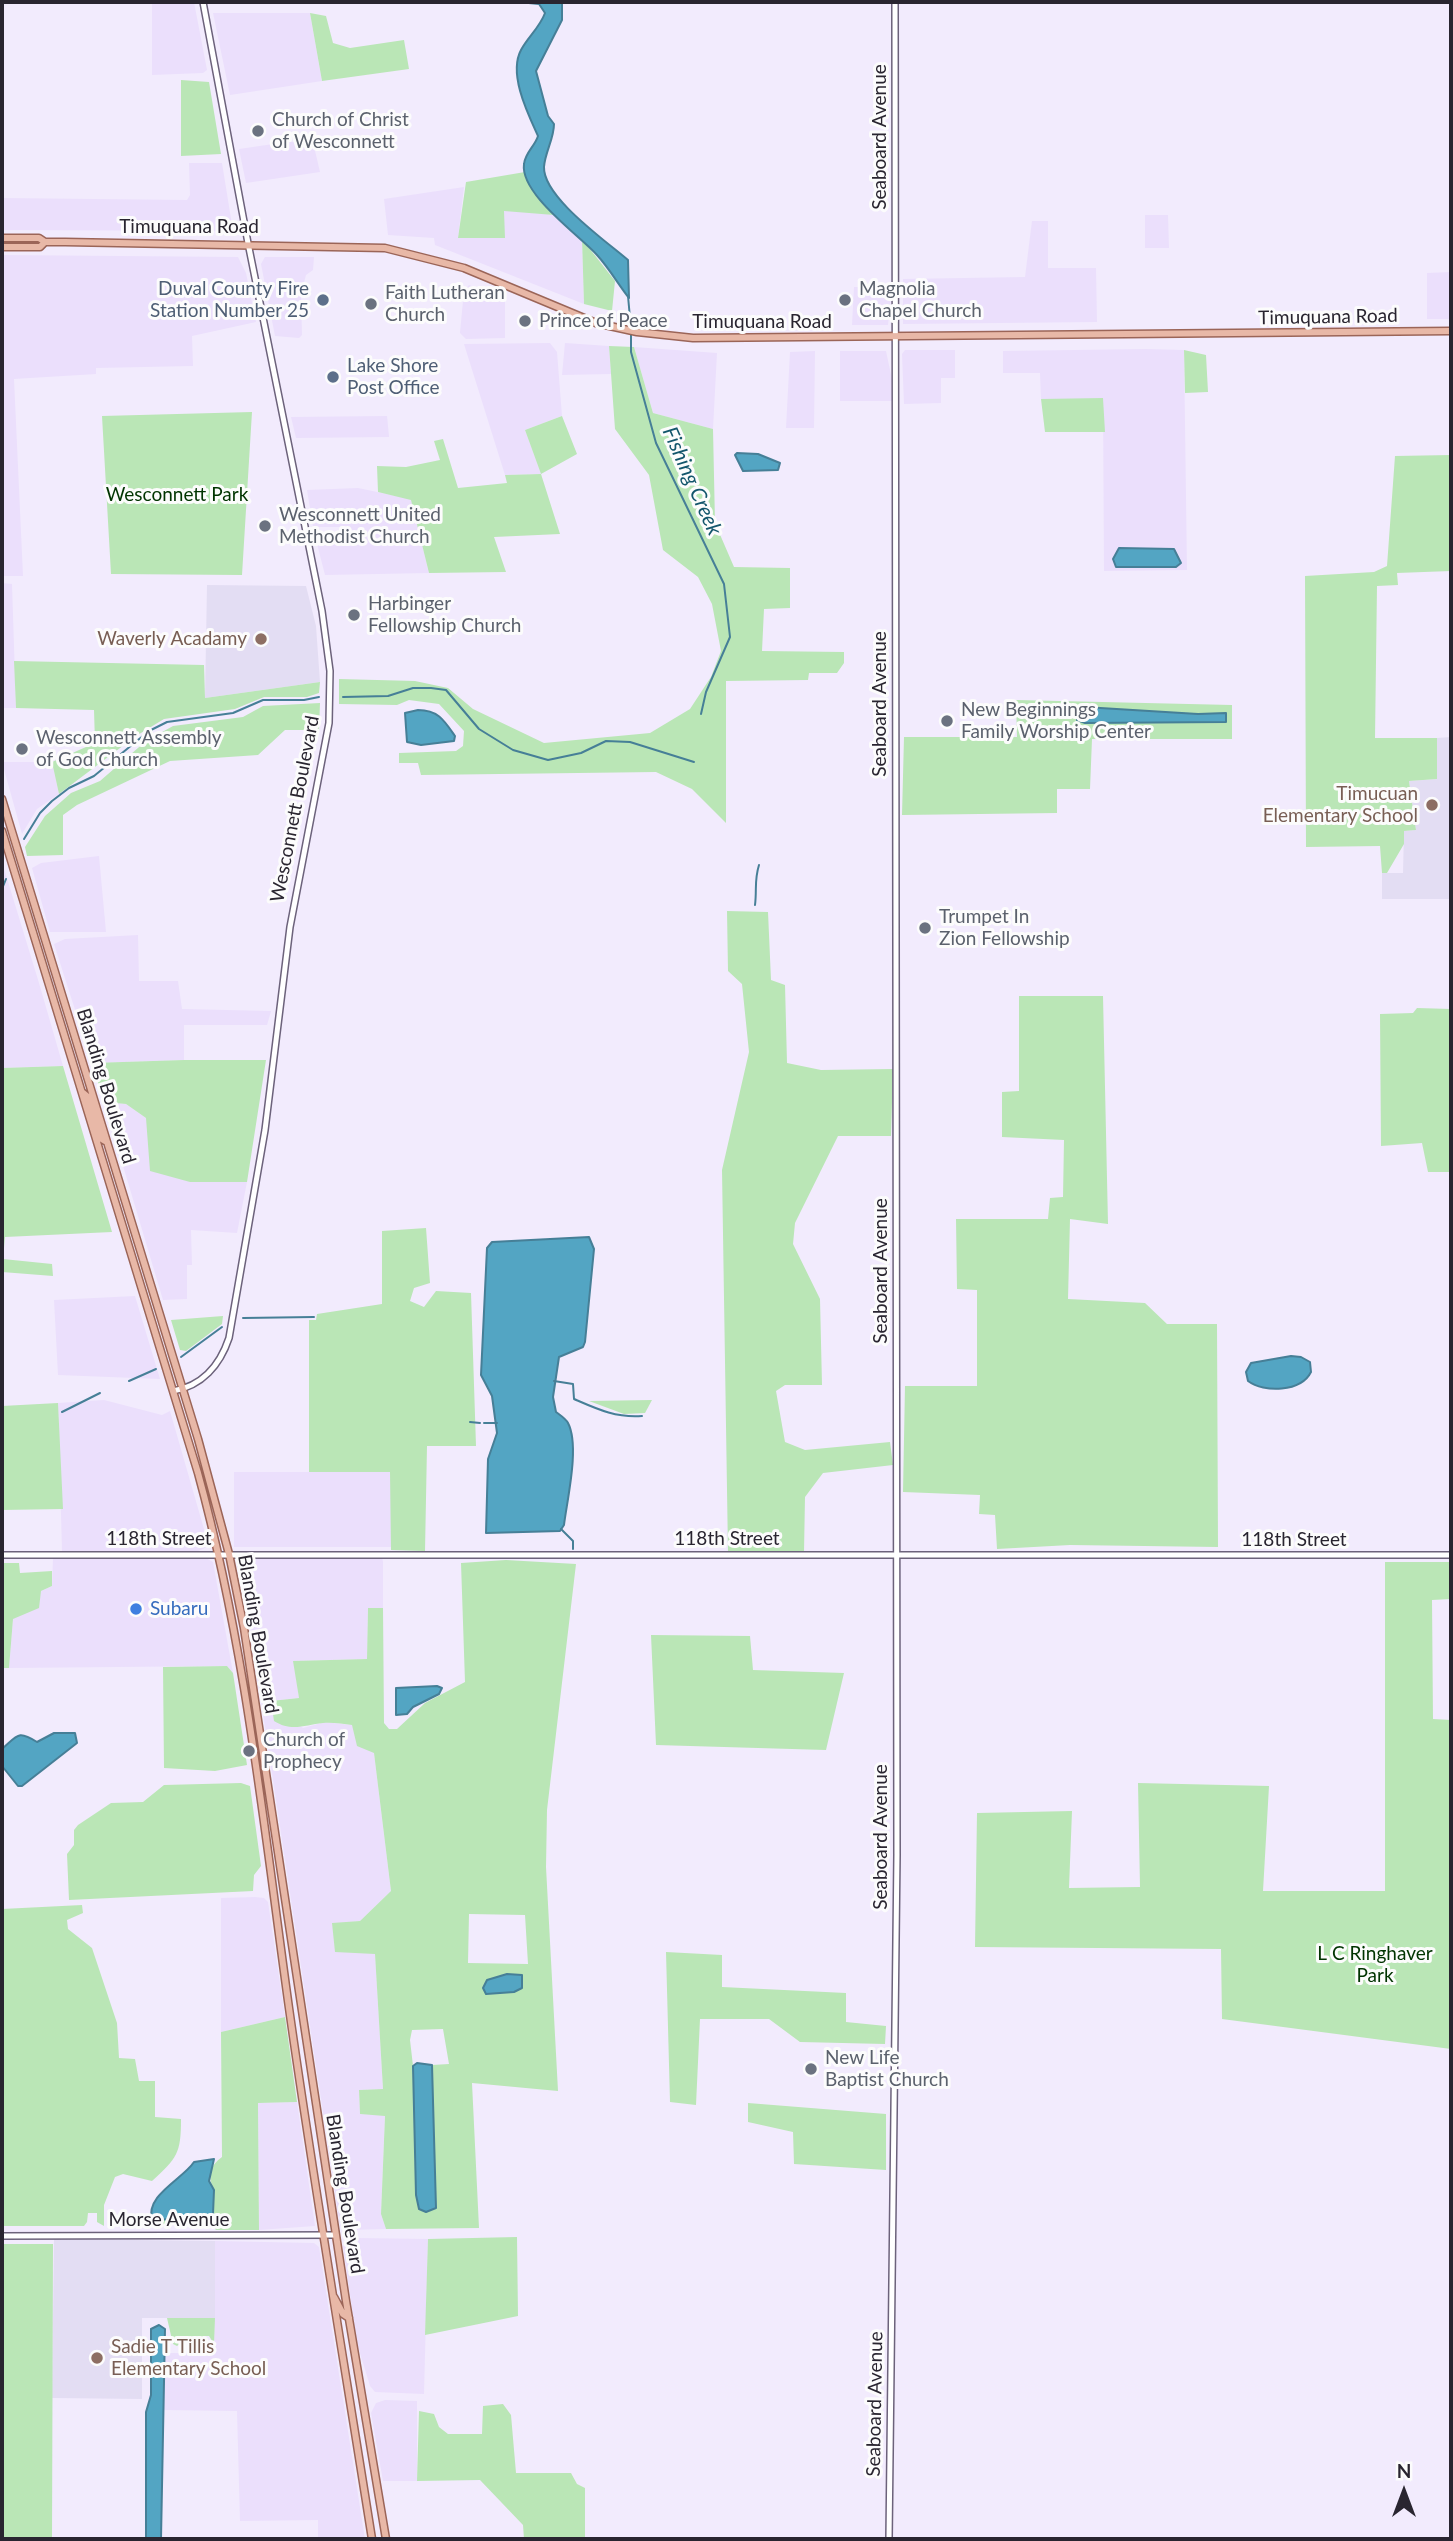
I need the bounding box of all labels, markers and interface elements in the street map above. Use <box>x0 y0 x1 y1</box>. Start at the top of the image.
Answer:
street label: Seaboard Avenue <box>869 64 891 210</box>
place label: Church of Christ of Wesconnett <box>272 109 409 153</box>
marker: Church of Christ of Wesconnett <box>250 123 266 139</box>
street label: Timuquana Road <box>119 216 259 238</box>
place label: Duval County Fire Station Number 25 <box>150 278 309 322</box>
place label: Magnolia Chapel Church <box>859 278 982 322</box>
place label: Faith Lutheran Church <box>385 282 505 326</box>
marker: Duval County Fire Station Number 25 <box>315 292 331 308</box>
marker: Magnolia Chapel Church <box>837 292 853 308</box>
marker: Faith Lutheran Church <box>363 296 379 312</box>
street label: Timuquana Road <box>1258 304 1398 330</box>
place label: Prince of Peace <box>539 310 668 332</box>
street label: Timuquana Road <box>692 311 832 333</box>
marker: Prince of Peace <box>517 313 533 329</box>
place label: Lake Shore Post Office <box>347 355 440 399</box>
marker: Lake Shore Post Office <box>325 369 341 385</box>
water label: Fishing Creek <box>657 423 727 539</box>
park label: Wesconnett Park <box>106 484 248 506</box>
place label: Wesconnett United Methodist Church <box>279 504 441 548</box>
marker: Wesconnett United Methodist Church <box>257 518 273 534</box>
place label: Harbinger Fellowship Church <box>368 593 521 637</box>
marker: Harbinger Fellowship Church <box>346 607 362 623</box>
place label: Waverly Acadamy <box>97 628 247 650</box>
marker: Waverly Acadamy <box>253 631 269 647</box>
street label: Seaboard Avenue <box>869 631 891 777</box>
place label: New Beginnings Family Worship Center <box>961 699 1151 743</box>
marker: New Beginnings Family Worship Center <box>939 713 955 729</box>
street label: Wesconnett Boulevard <box>266 714 324 904</box>
place label: Wesconnett Assembly of God Church <box>36 727 221 771</box>
marker: Wesconnett Assembly of God Church <box>14 741 30 757</box>
place label: Timucuan Elementary School <box>1263 783 1418 827</box>
marker: Timucuan Elementary School <box>1424 797 1440 813</box>
place label: Trumpet In Zion Fellowship <box>939 906 1070 950</box>
marker: Trumpet In Zion Fellowship <box>917 920 933 936</box>
street label: Blanding Boulevard <box>72 1006 140 1166</box>
street label: Seaboard Avenue <box>870 1198 892 1344</box>
street label: 118th Street <box>106 1528 212 1550</box>
street label: 118th Street <box>674 1528 780 1550</box>
street label: 118th Street <box>1241 1529 1347 1551</box>
street label: Blanding Boulevard <box>233 1553 283 1715</box>
place label: Subaru <box>150 1598 208 1620</box>
marker: Subaru <box>128 1601 144 1617</box>
place label: Church of Prophecy <box>263 1729 345 1773</box>
marker: Church of Prophecy <box>241 1743 257 1759</box>
street label: Seaboard Avenue <box>870 1764 892 1910</box>
park label: L C Ringhaver Park <box>1317 1943 1433 1987</box>
place label: New Life Baptist Church <box>825 2047 949 2091</box>
marker: New Life Baptist Church <box>803 2061 819 2077</box>
street label: Blanding Boulevard <box>321 2113 369 2275</box>
street label: Morse Avenue <box>108 2209 230 2231</box>
street label: Seaboard Avenue <box>862 2331 888 2477</box>
place label: Sadie T Tillis Elementary School <box>111 2336 266 2380</box>
marker: Sadie T Tillis Elementary School <box>89 2350 105 2366</box>
north arrow <box>1369 2457 1439 2527</box>
text: N <box>1397 2459 1411 2482</box>

